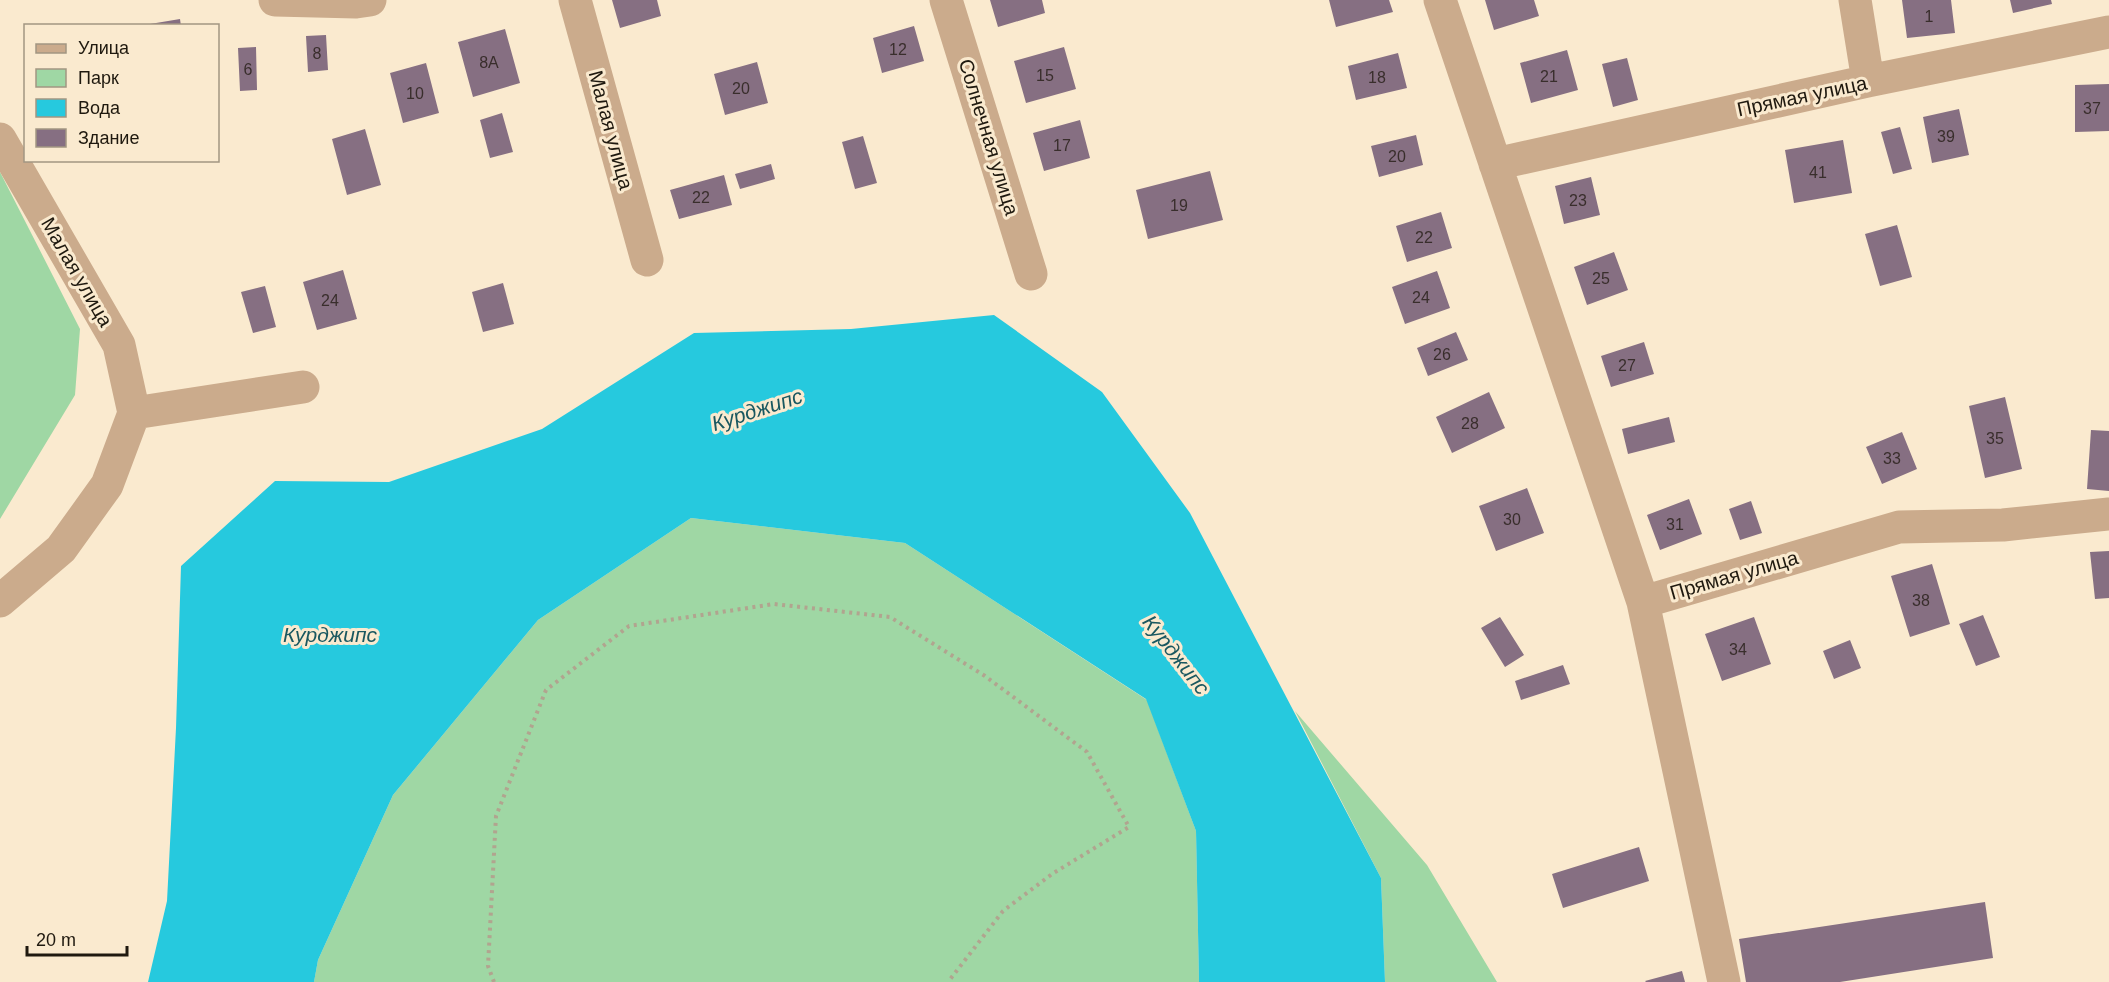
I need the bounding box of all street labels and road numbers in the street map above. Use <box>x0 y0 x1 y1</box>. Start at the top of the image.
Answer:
street label: Солнечная улица <box>955 56 1023 219</box>
street label: Малая улица <box>585 68 638 193</box>
street label: Прямая улица <box>1735 71 1870 121</box>
street label: Малая улица <box>37 214 118 331</box>
street label: Прямая улица <box>1667 546 1801 604</box>

